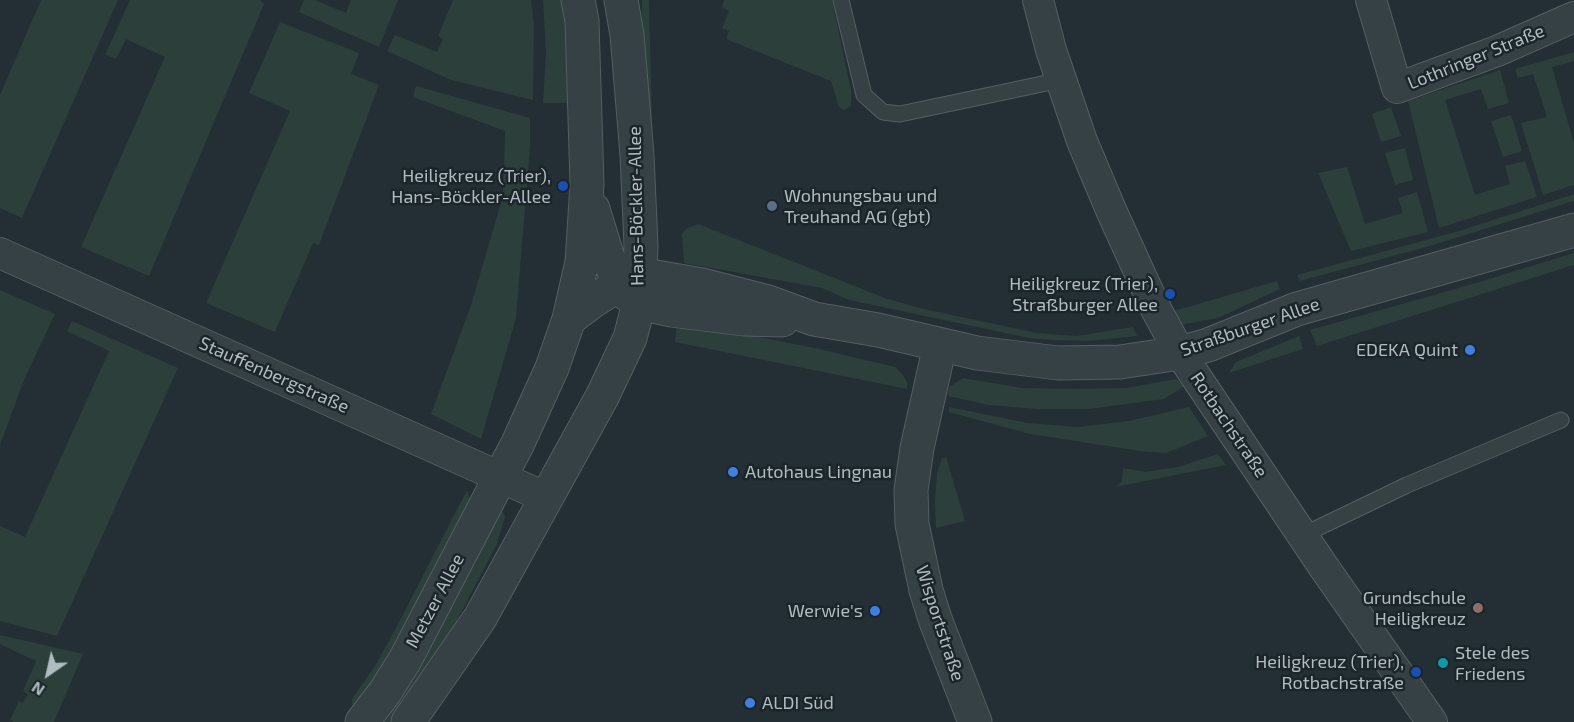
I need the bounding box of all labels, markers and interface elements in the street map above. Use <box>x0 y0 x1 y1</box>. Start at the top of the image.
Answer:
street label: Lothringer Straße <box>1404 20 1548 94</box>
street label: Hans-Böckler-Allee <box>624 126 648 286</box>
place label: Heiligkreuz (Trier), Hans-Böckler-Allee <box>391 165 551 207</box>
marker: Heiligkreuz (Trier), Hans-Böckler-Allee <box>556 179 570 193</box>
place label: Wohnungsbau und Treuhand AG (gbt) <box>784 185 937 228</box>
marker: Wohnungsbau und Treuhand AG (gbt) <box>765 199 779 213</box>
place label: Heiligkreuz (Trier), Straßburger Allee <box>1009 273 1158 316</box>
marker: Heiligkreuz (Trier), Straßburger Allee <box>1163 287 1177 301</box>
street label: Straßburger Allee <box>1178 293 1322 361</box>
street label: Stauffenbergstraße <box>196 332 352 418</box>
place label: EDEKA Quint <box>1356 339 1458 361</box>
marker: EDEKA Quint <box>1463 343 1477 357</box>
street label: Rotbachstraße <box>1186 368 1272 482</box>
place label: Autohaus Lingnau <box>745 461 892 483</box>
marker: Autohaus Lingnau <box>726 465 740 479</box>
street label: Metzer Allee <box>401 550 469 652</box>
street label: Wisportstraße <box>911 562 969 684</box>
place label: Grundschule Heiligkreuz <box>1363 587 1466 630</box>
place label: Werwie's <box>788 600 863 622</box>
marker: Grundschule Heiligkreuz <box>1471 601 1485 615</box>
marker: Werwie's <box>868 604 882 618</box>
place label: Stele des Friedens <box>1455 642 1530 684</box>
north arrow <box>18 644 78 704</box>
place label: Heiligkreuz (Trier), Rotbachstraße <box>1255 651 1404 694</box>
marker: Stele des Friedens <box>1436 656 1450 670</box>
marker: Heiligkreuz (Trier), Rotbachstraße <box>1409 665 1423 679</box>
text: N <box>28 678 48 700</box>
place label: ALDI Süd <box>762 692 834 714</box>
marker: ALDI Süd <box>743 696 757 710</box>

